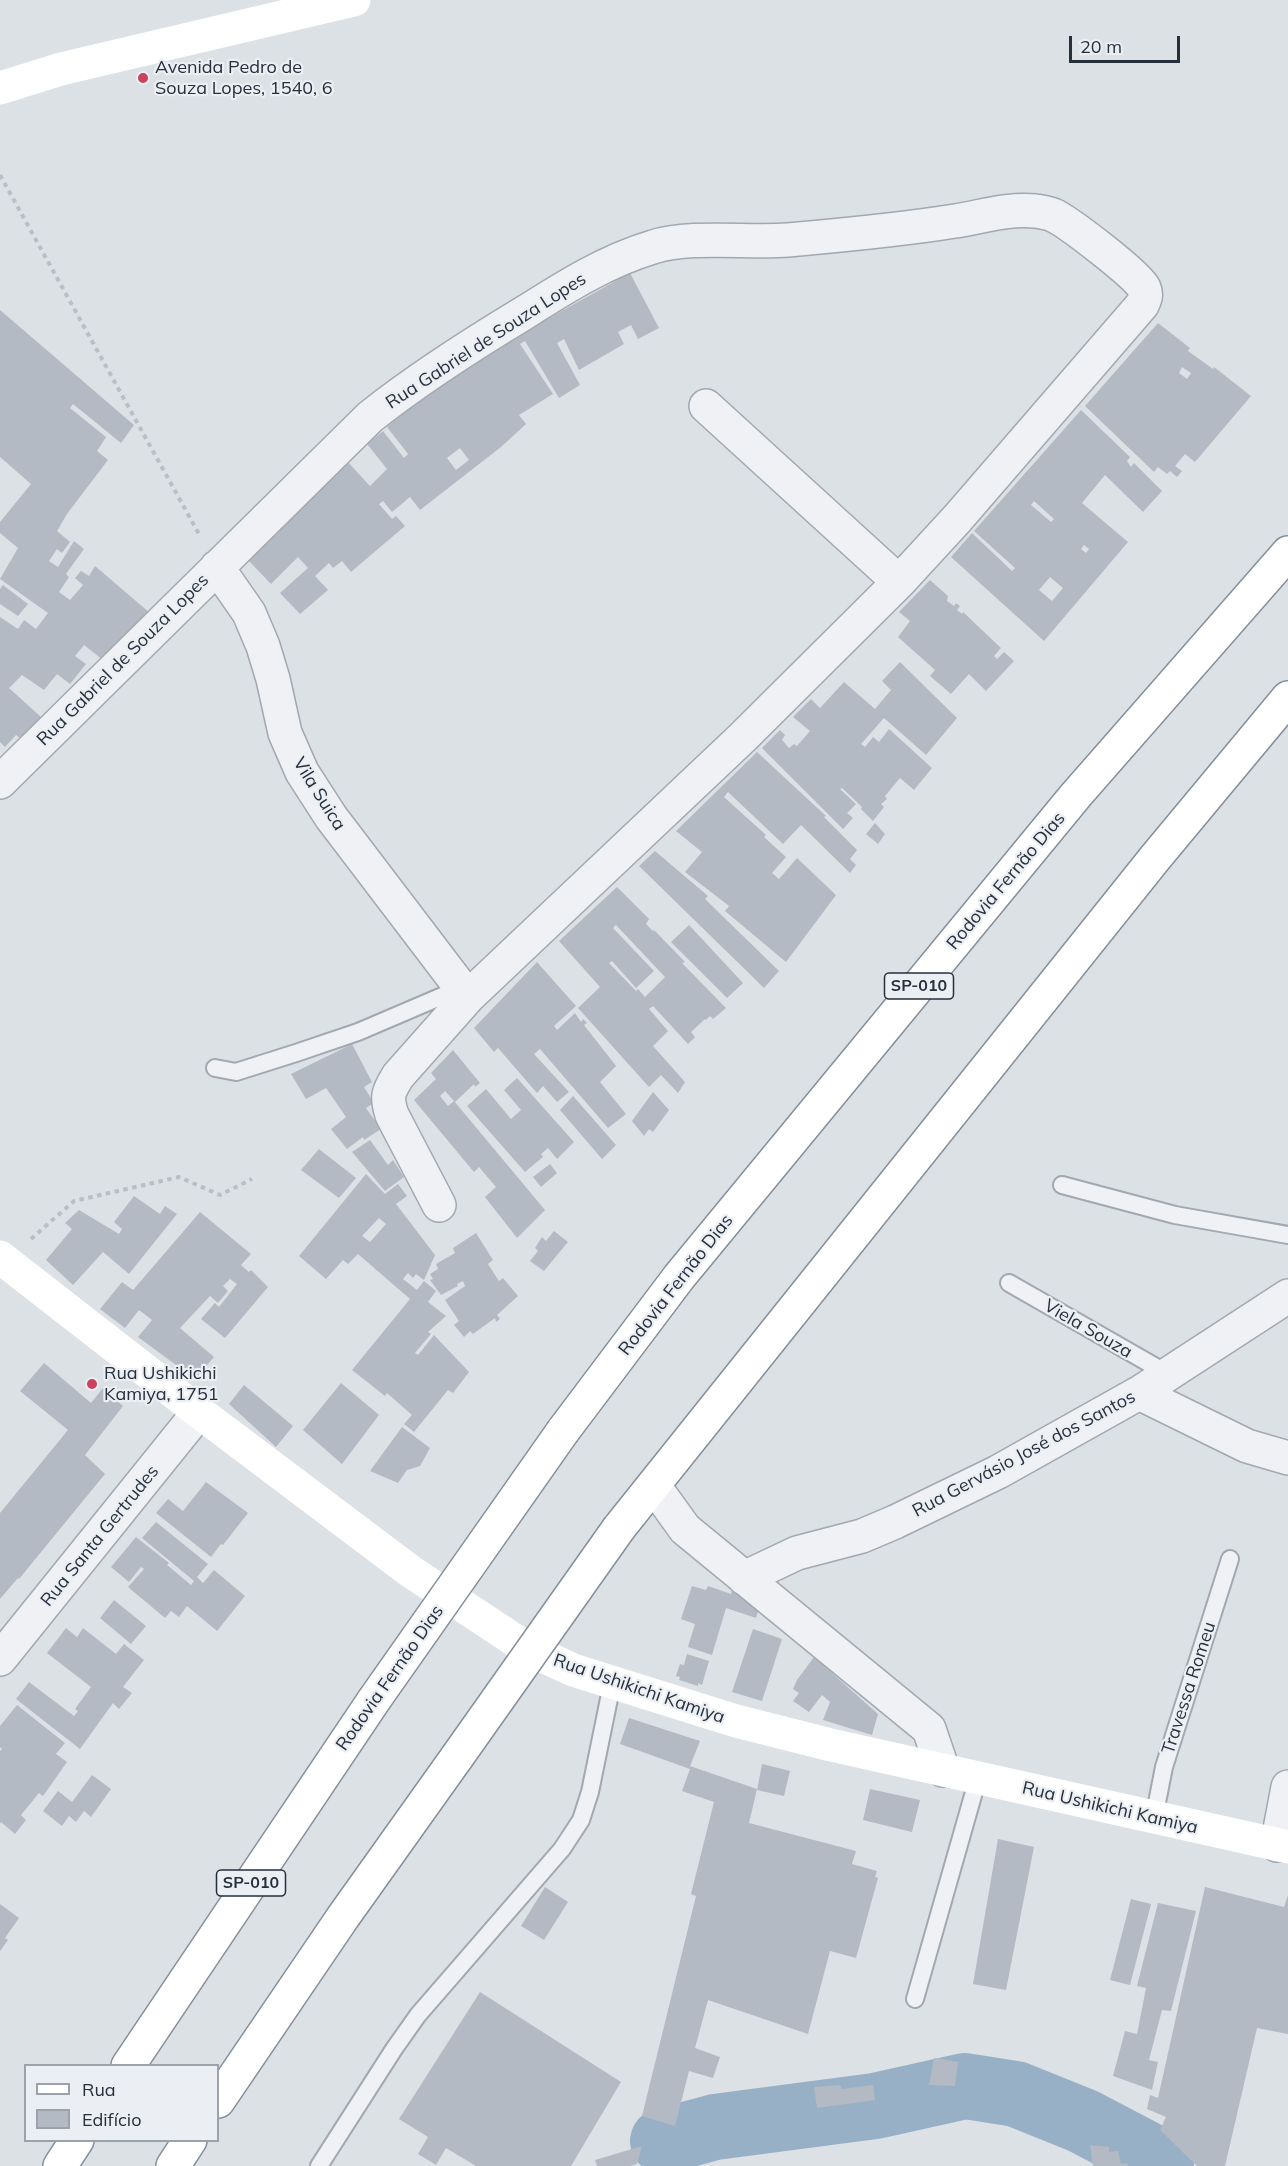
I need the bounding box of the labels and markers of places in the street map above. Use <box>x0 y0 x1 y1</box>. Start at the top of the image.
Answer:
place label: Avenida Pedro de Souza Lopes, 1540, 6 <box>155 57 333 100</box>
marker: Avenida Pedro de Souza Lopes, 1540, 6 <box>136 71 150 85</box>
place label: Rua Ushikichi Kamiya, 1751 <box>104 1363 218 1406</box>
marker: Rua Ushikichi Kamiya, 1751 <box>85 1377 99 1391</box>

